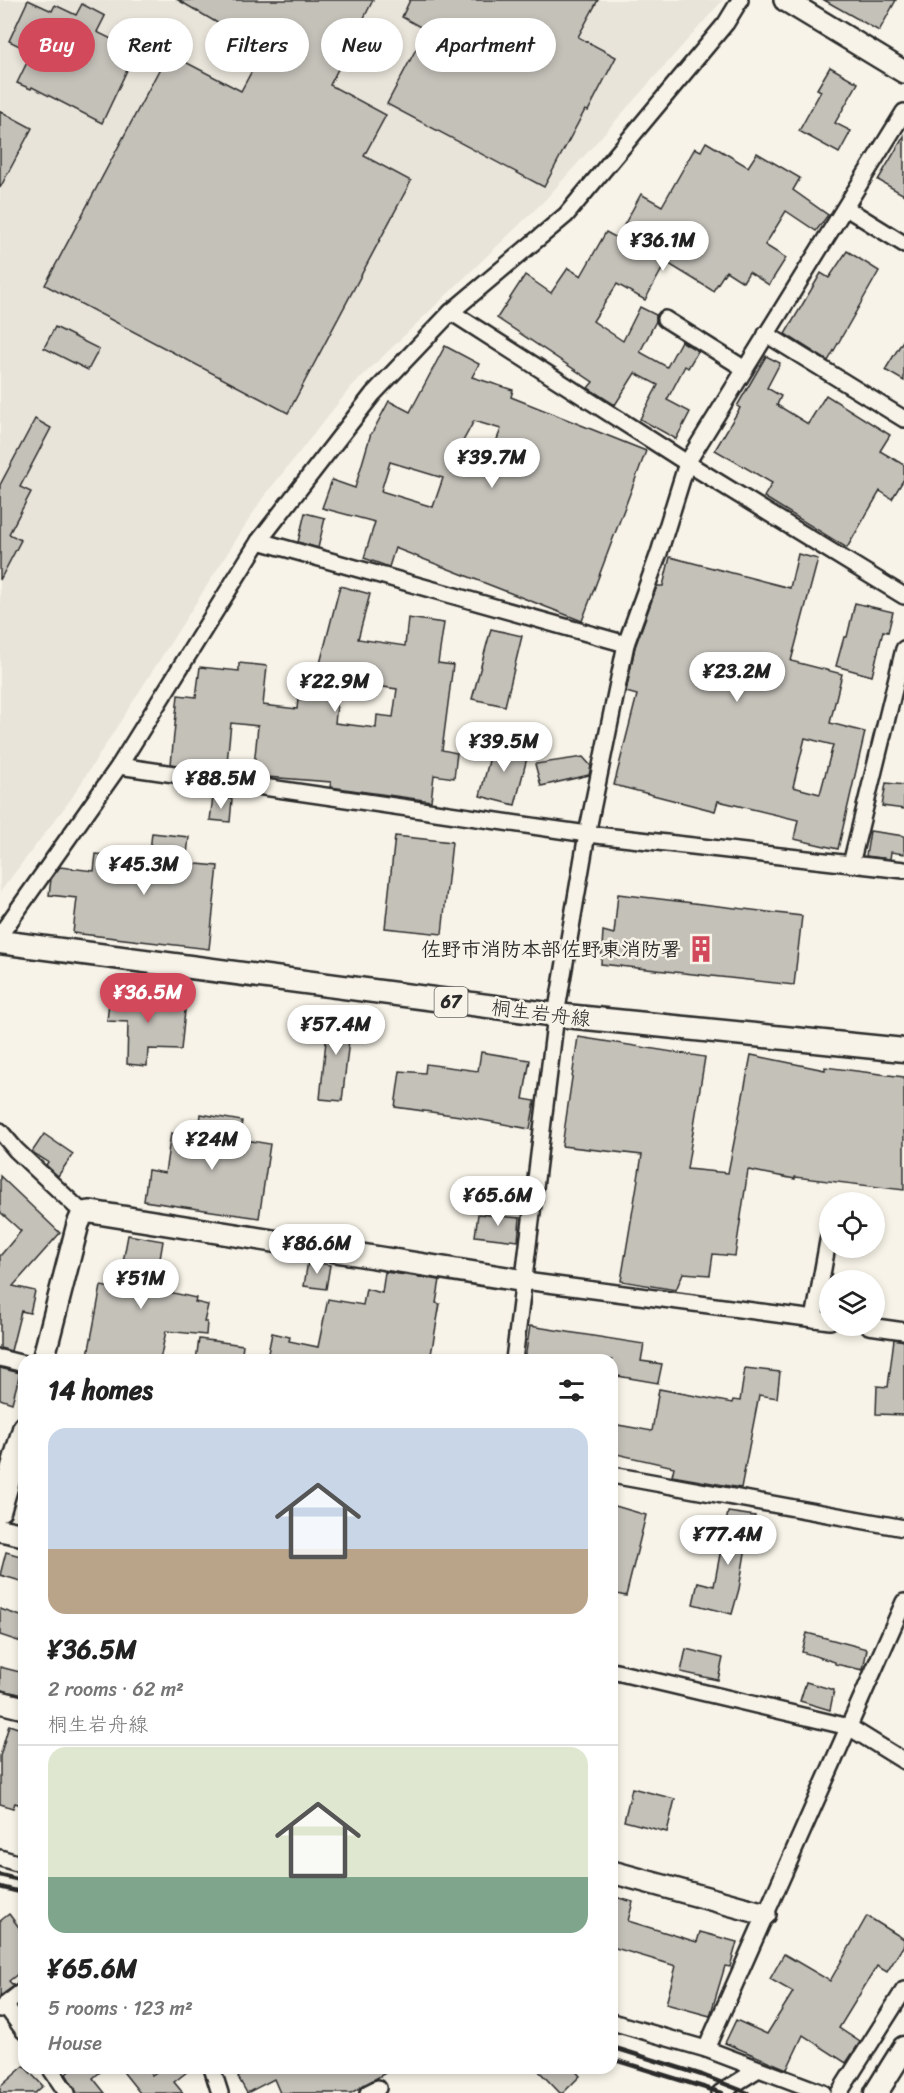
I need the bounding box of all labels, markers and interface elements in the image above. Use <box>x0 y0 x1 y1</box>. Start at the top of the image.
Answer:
chip: Buy <box>18 18 95 72</box>
chip: Rent <box>107 18 193 72</box>
chip: Filters <box>205 18 309 72</box>
chip: New <box>321 18 403 72</box>
chip: Apartment <box>415 18 556 72</box>
pin: ¥36.1M <box>614 221 712 272</box>
text: ¥36.1M <box>631 223 695 258</box>
pin: ¥39.7M <box>443 438 541 489</box>
text: ¥39.7M <box>458 440 526 475</box>
pin: ¥23.2M <box>688 652 786 703</box>
text: ¥23.2M <box>703 654 771 689</box>
pin: ¥22.9M <box>286 662 384 713</box>
text: ¥22.9M <box>301 664 369 699</box>
pin: ¥39.5M <box>455 722 553 773</box>
text: ¥39.5M <box>470 724 538 759</box>
pin: ¥88.5M <box>172 759 270 810</box>
text: ¥88.5M <box>186 761 256 796</box>
pin: ¥45.3M <box>95 845 193 896</box>
text: ¥45.3M <box>109 847 179 882</box>
place label: 佐野市消防本部佐野東消防署 <box>421 932 681 967</box>
building icon: 佐野市消防本部佐野東消防署 <box>686 934 716 964</box>
pin: ¥36.5M <box>99 973 197 1024</box>
text: ¥36.5M <box>114 975 182 1010</box>
road number: 67 <box>434 987 468 1017</box>
street label: 桐生岩舟線 <box>489 990 593 1037</box>
pin: ¥57.4M <box>287 1005 385 1056</box>
text: ¥57.4M <box>301 1007 371 1042</box>
pin: ¥24M <box>176 1120 248 1171</box>
text: ¥24M <box>186 1122 238 1157</box>
pin: ¥65.6M <box>449 1176 547 1227</box>
text: ¥65.6M <box>464 1178 532 1213</box>
map controls <box>819 1192 885 1336</box>
button: locate <box>819 1192 885 1258</box>
pin: ¥86.6M <box>268 1224 366 1275</box>
text: ¥86.6M <box>283 1226 351 1261</box>
pin: ¥51M <box>105 1259 177 1310</box>
text: ¥51M <box>117 1261 165 1296</box>
button: layers <box>819 1270 885 1336</box>
text: 14 homes <box>48 1367 153 1413</box>
icon: filters <box>555 1374 588 1407</box>
icon: home <box>264 1467 372 1575</box>
pin: ¥77.4M <box>679 1515 777 1566</box>
text: ¥77.4M <box>694 1517 762 1552</box>
text: ¥36.5M <box>48 1626 136 1672</box>
text: 2 rooms · 62 m² <box>48 1672 184 1707</box>
text: 桐生岩舟線 <box>48 1707 148 1742</box>
icon: home <box>264 1786 372 1894</box>
text: ¥65.6M <box>48 1945 137 1991</box>
text: 5 rooms · 123 m² <box>48 1991 193 2026</box>
text: House <box>48 2026 102 2061</box>

